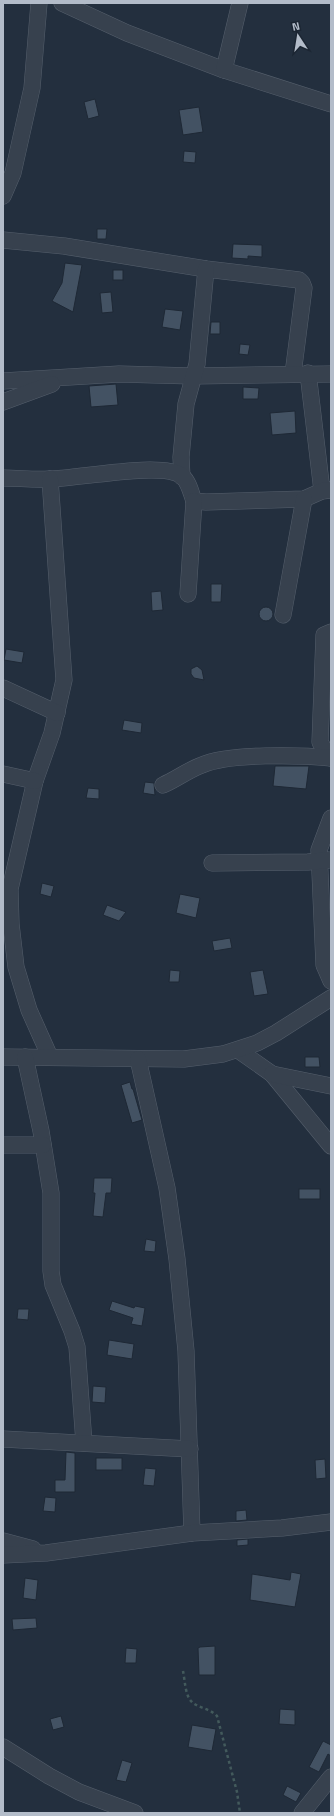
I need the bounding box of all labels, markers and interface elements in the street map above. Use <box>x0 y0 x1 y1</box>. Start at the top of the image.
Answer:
north arrow <box>278 16 318 56</box>
text: N <box>291 18 301 35</box>

